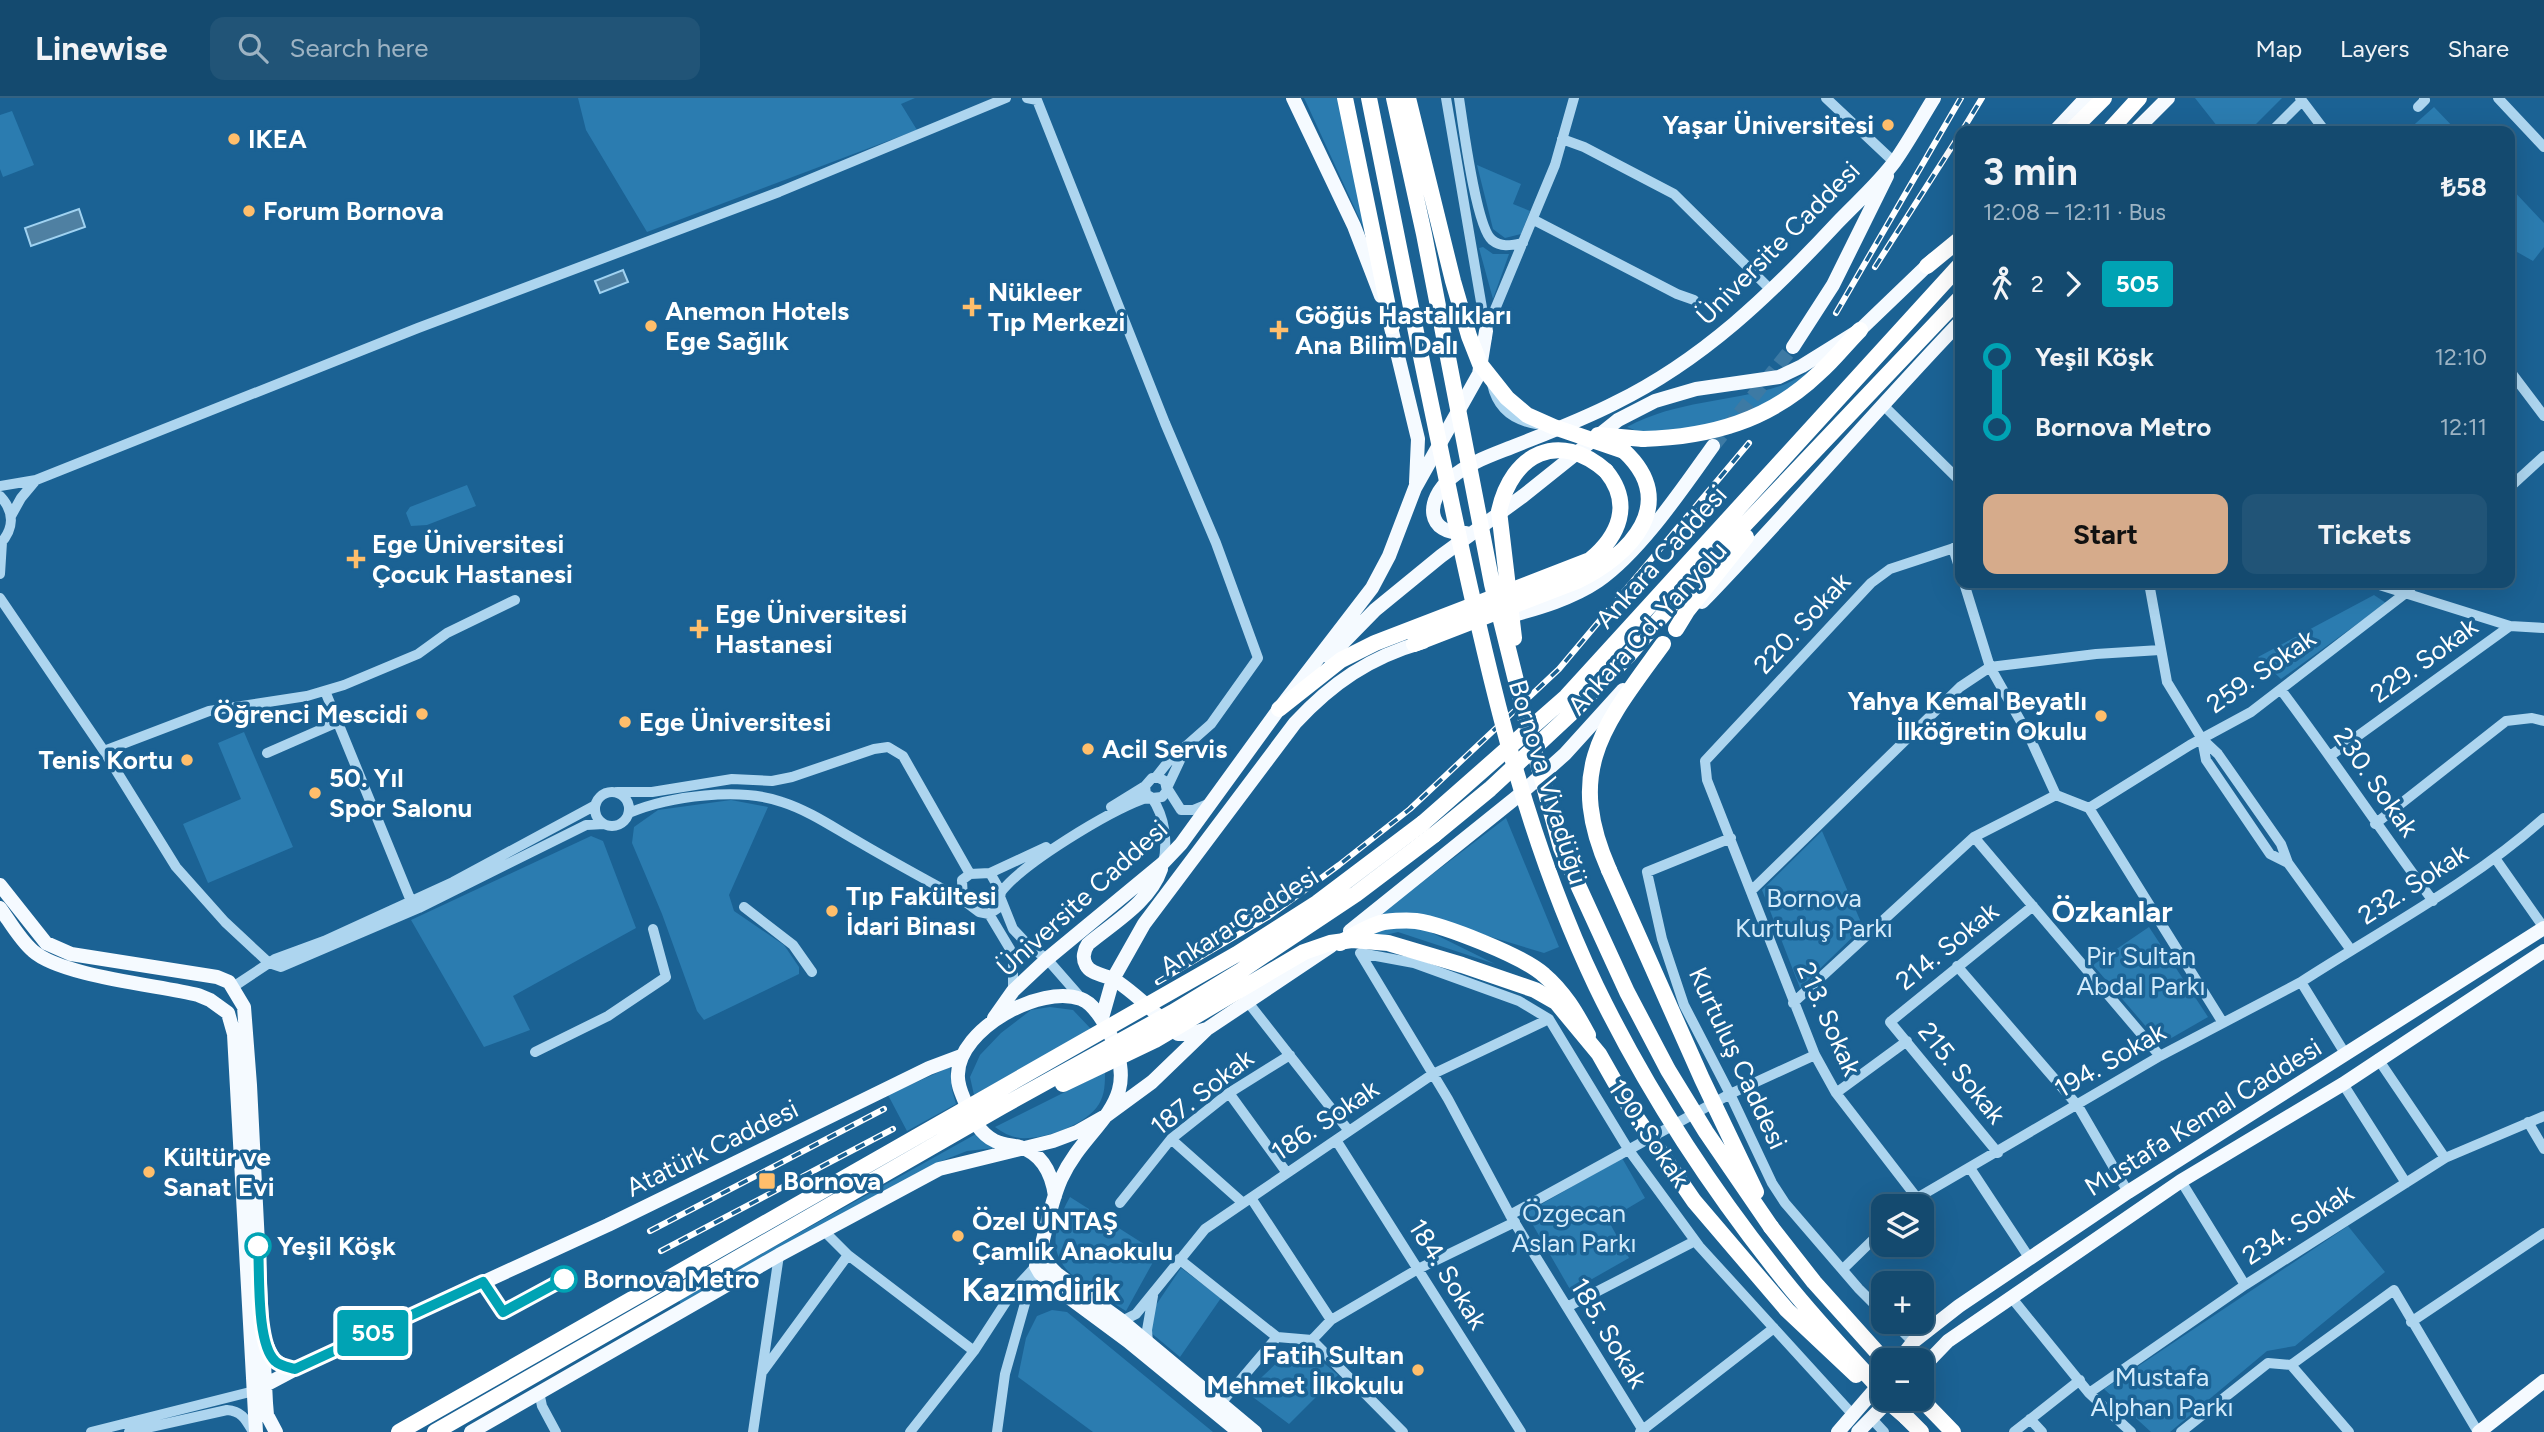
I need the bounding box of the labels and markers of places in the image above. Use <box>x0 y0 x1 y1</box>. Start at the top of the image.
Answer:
place label: Yaşar Üniversitesi <box>1662 109 1874 141</box>
marker: Yaşar Üniversitesi <box>1880 117 1896 133</box>
place label: IKEA <box>248 123 307 155</box>
marker: IKEA <box>226 131 242 147</box>
place label: Forum Bornova <box>263 195 444 227</box>
marker: Forum Bornova <box>241 203 257 219</box>
place label: Nükleer Tıp Merkezi <box>988 276 1125 338</box>
place label: Anemon Hotels Ege Sağlık <box>665 295 849 357</box>
marker: Nükleer Tıp Merkezi <box>962 297 982 317</box>
place label: Göğüs Hastalıkları Ana Bilim Dalı <box>1295 299 1512 361</box>
marker: Anemon Hotels Ege Sağlık <box>643 318 659 334</box>
marker: Göğüs Hastalıkları Ana Bilim Dalı <box>1269 320 1289 340</box>
place label: Ege Üniversitesi Çocuk Hastanesi <box>372 528 573 590</box>
marker: Ege Üniversitesi Çocuk Hastanesi <box>346 549 366 569</box>
place label: Ege Üniversitesi Hastanesi <box>715 598 907 660</box>
marker: Ege Üniversitesi Hastanesi <box>689 619 709 639</box>
place label: Yahya Kemal Beyatlı İlköğretin Okulu <box>1848 685 2087 747</box>
place label: Öğrenci Mescidi <box>214 698 408 730</box>
marker: Öğrenci Mescidi <box>414 706 430 722</box>
place label: Ege Üniversitesi <box>639 706 831 738</box>
marker: Yahya Kemal Beyatlı İlköğretin Okulu <box>2093 708 2109 724</box>
marker: Ege Üniversitesi <box>617 714 633 730</box>
place label: Acil Servis <box>1102 733 1227 765</box>
marker: Acil Servis <box>1080 741 1096 757</box>
place label: Tenis Kortu <box>39 744 173 776</box>
marker: Tenis Kortu <box>179 752 195 768</box>
place label: 50. Yıl Spor Salonu <box>329 762 472 824</box>
marker: 50. Yıl Spor Salonu <box>307 785 323 801</box>
place label: Tıp Fakültesi İdari Binası <box>846 880 997 942</box>
marker: Tıp Fakültesi İdari Binası <box>824 903 840 919</box>
place label: Kültür ve Sanat Evi <box>163 1141 275 1203</box>
marker: Kültür ve Sanat Evi <box>141 1164 157 1180</box>
place label: Bornova <box>783 1165 881 1197</box>
marker: Bornova <box>757 1171 777 1191</box>
place label: Özel ÜNTAŞ Çamlık Anaokulu <box>972 1205 1173 1267</box>
marker: Özel ÜNTAŞ Çamlık Anaokulu <box>950 1228 966 1244</box>
place label: Yeşil Köşk <box>277 1230 396 1262</box>
marker: Yeşil Köşk <box>245 1233 271 1259</box>
place label: Bornova Metro <box>583 1263 759 1295</box>
marker: Bornova Metro <box>551 1266 577 1292</box>
place label: Fatih Sultan Mehmet İlkokulu <box>1207 1339 1404 1401</box>
marker: Fatih Sultan Mehmet İlkokulu <box>1410 1362 1426 1378</box>

